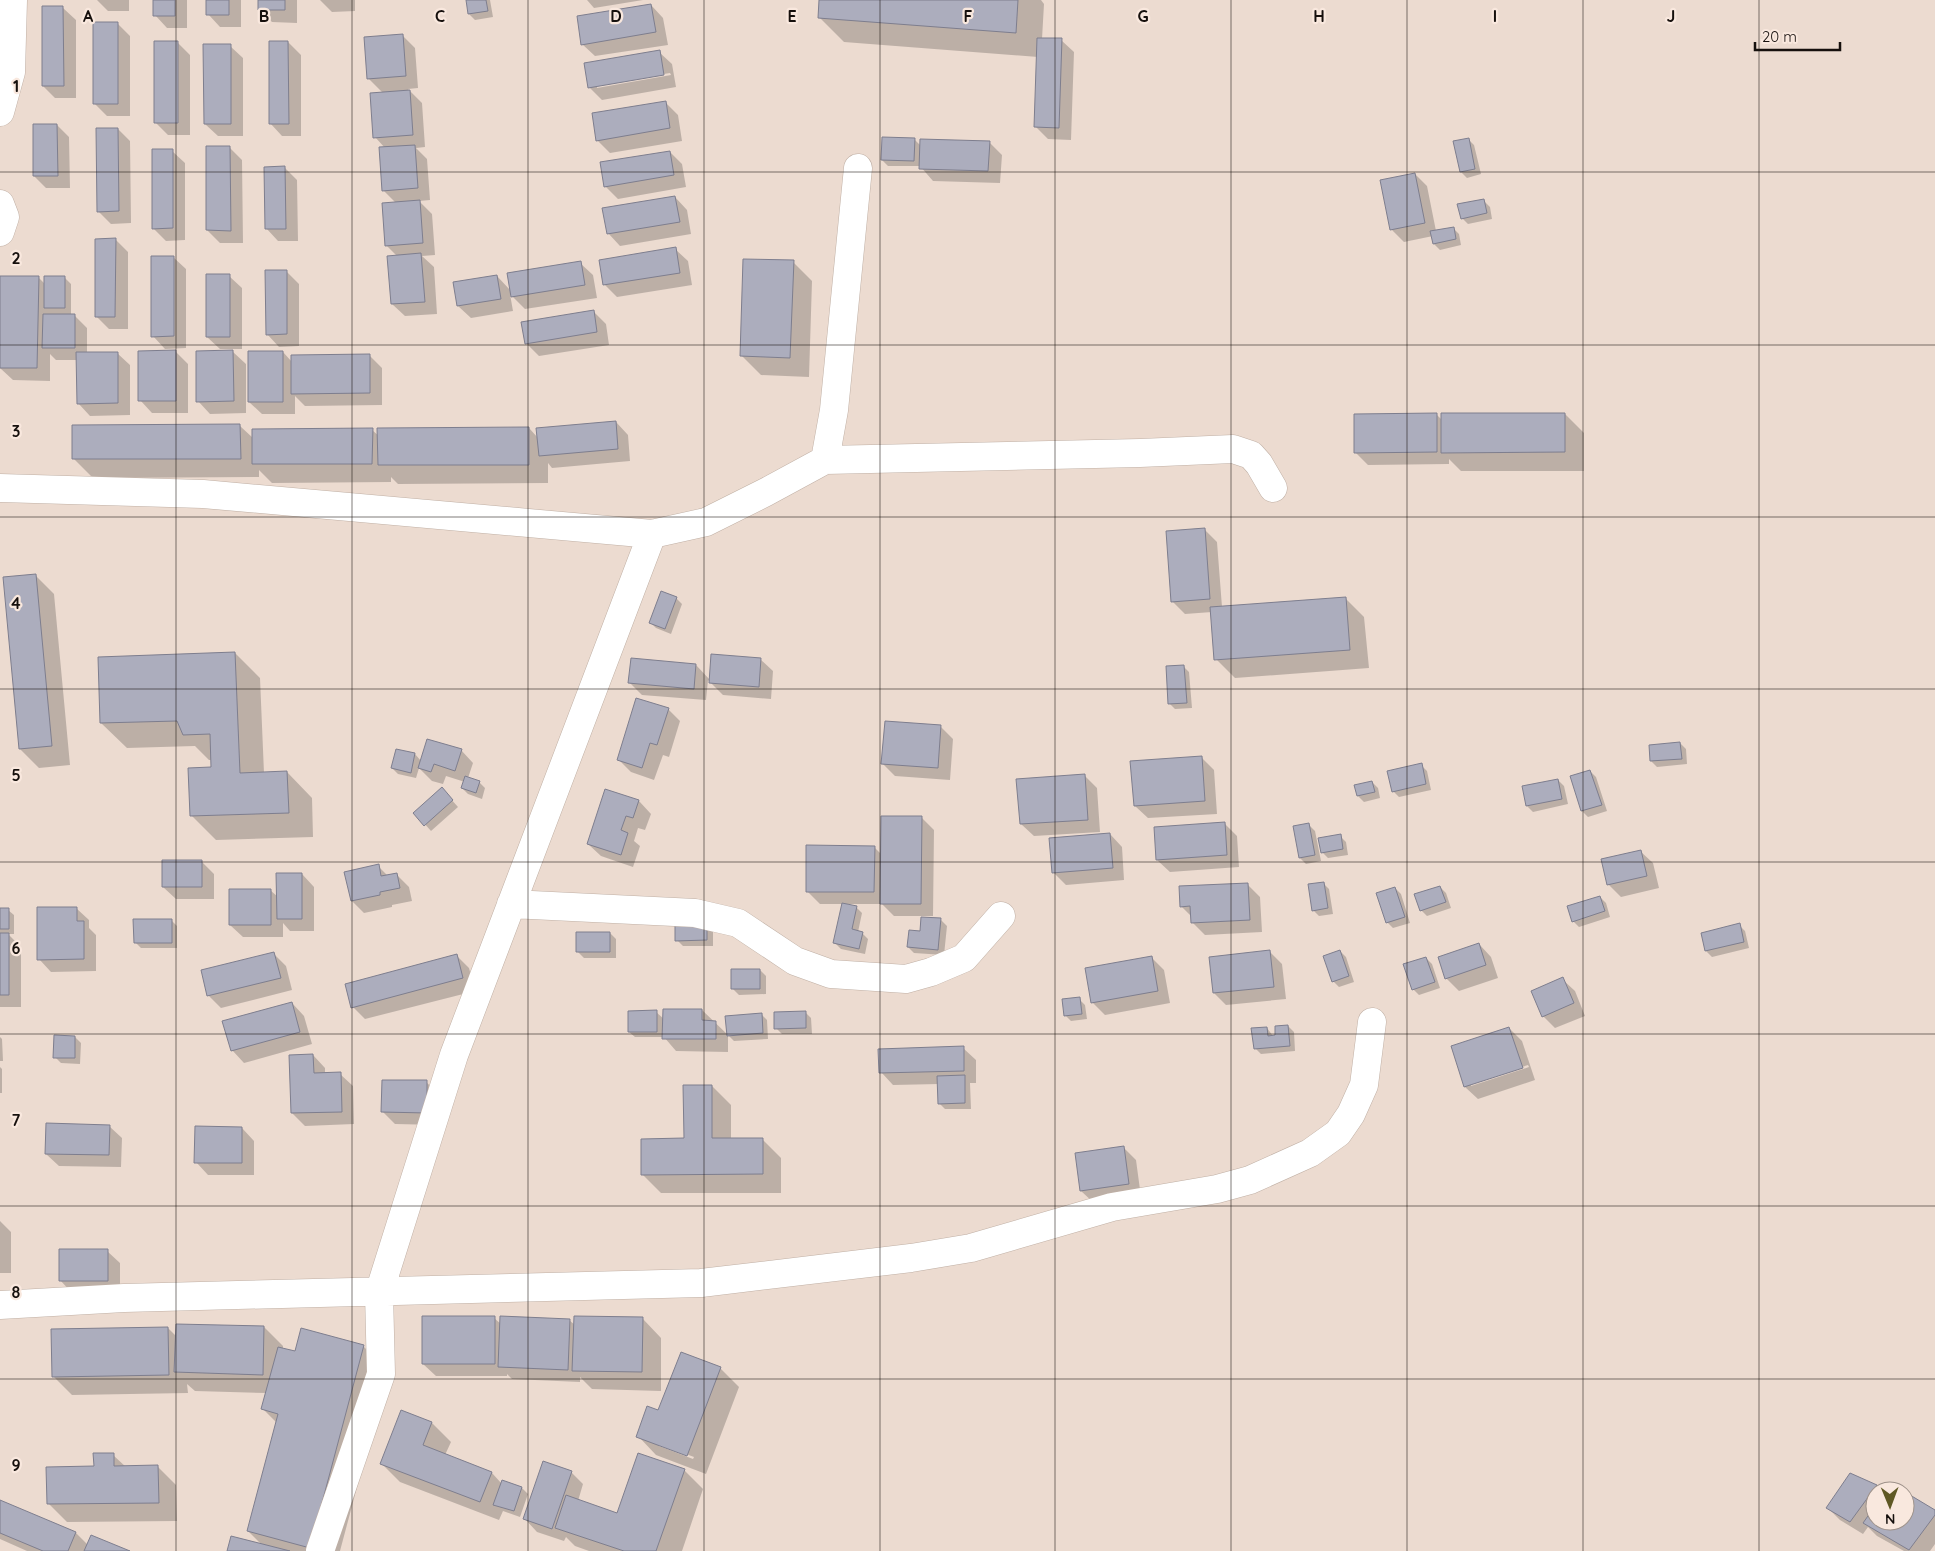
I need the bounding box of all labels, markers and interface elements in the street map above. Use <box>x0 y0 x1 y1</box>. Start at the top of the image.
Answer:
text: A <box>83 6 94 26</box>
text: B <box>259 6 269 26</box>
text: C <box>435 6 445 26</box>
text: D <box>610 6 622 26</box>
text: E <box>787 6 797 26</box>
text: F <box>964 6 973 26</box>
text: G <box>1137 6 1149 26</box>
text: H <box>1313 6 1325 26</box>
text: I <box>1493 6 1497 26</box>
text: J <box>1667 6 1675 26</box>
scale bar <box>1755 20 1840 52</box>
text: 20 m <box>1762 27 1797 46</box>
text: 1 <box>13 76 19 96</box>
text: 2 <box>11 248 21 268</box>
text: 3 <box>12 421 20 441</box>
text: 4 <box>11 593 21 613</box>
text: 5 <box>11 765 21 785</box>
text: 6 <box>12 938 21 958</box>
text: 7 <box>12 1110 21 1130</box>
text: 8 <box>12 1282 21 1302</box>
text: 9 <box>11 1455 21 1475</box>
north arrow <box>1865 1481 1915 1531</box>
text: N <box>1885 1510 1896 1528</box>

